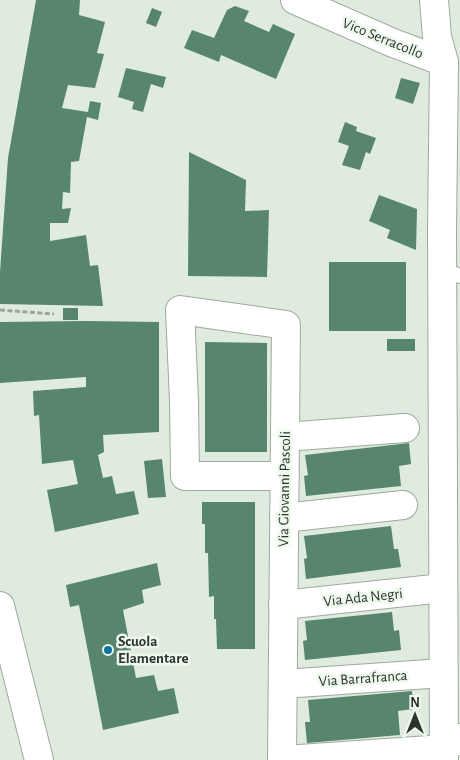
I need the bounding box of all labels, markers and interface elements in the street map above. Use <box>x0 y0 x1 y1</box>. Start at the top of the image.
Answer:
street label: Vico Serracollo <box>340 15 425 61</box>
street label: Via Giovanni Pascoli <box>276 431 293 547</box>
street label: Via Ada Negri <box>323 586 403 609</box>
place label: Scuola Elamentare <box>118 634 188 666</box>
marker: Scuola Elamentare <box>102 644 114 656</box>
street label: Via Barrafranca <box>318 668 408 689</box>
north arrow <box>390 690 440 740</box>
text: N <box>410 696 420 710</box>

